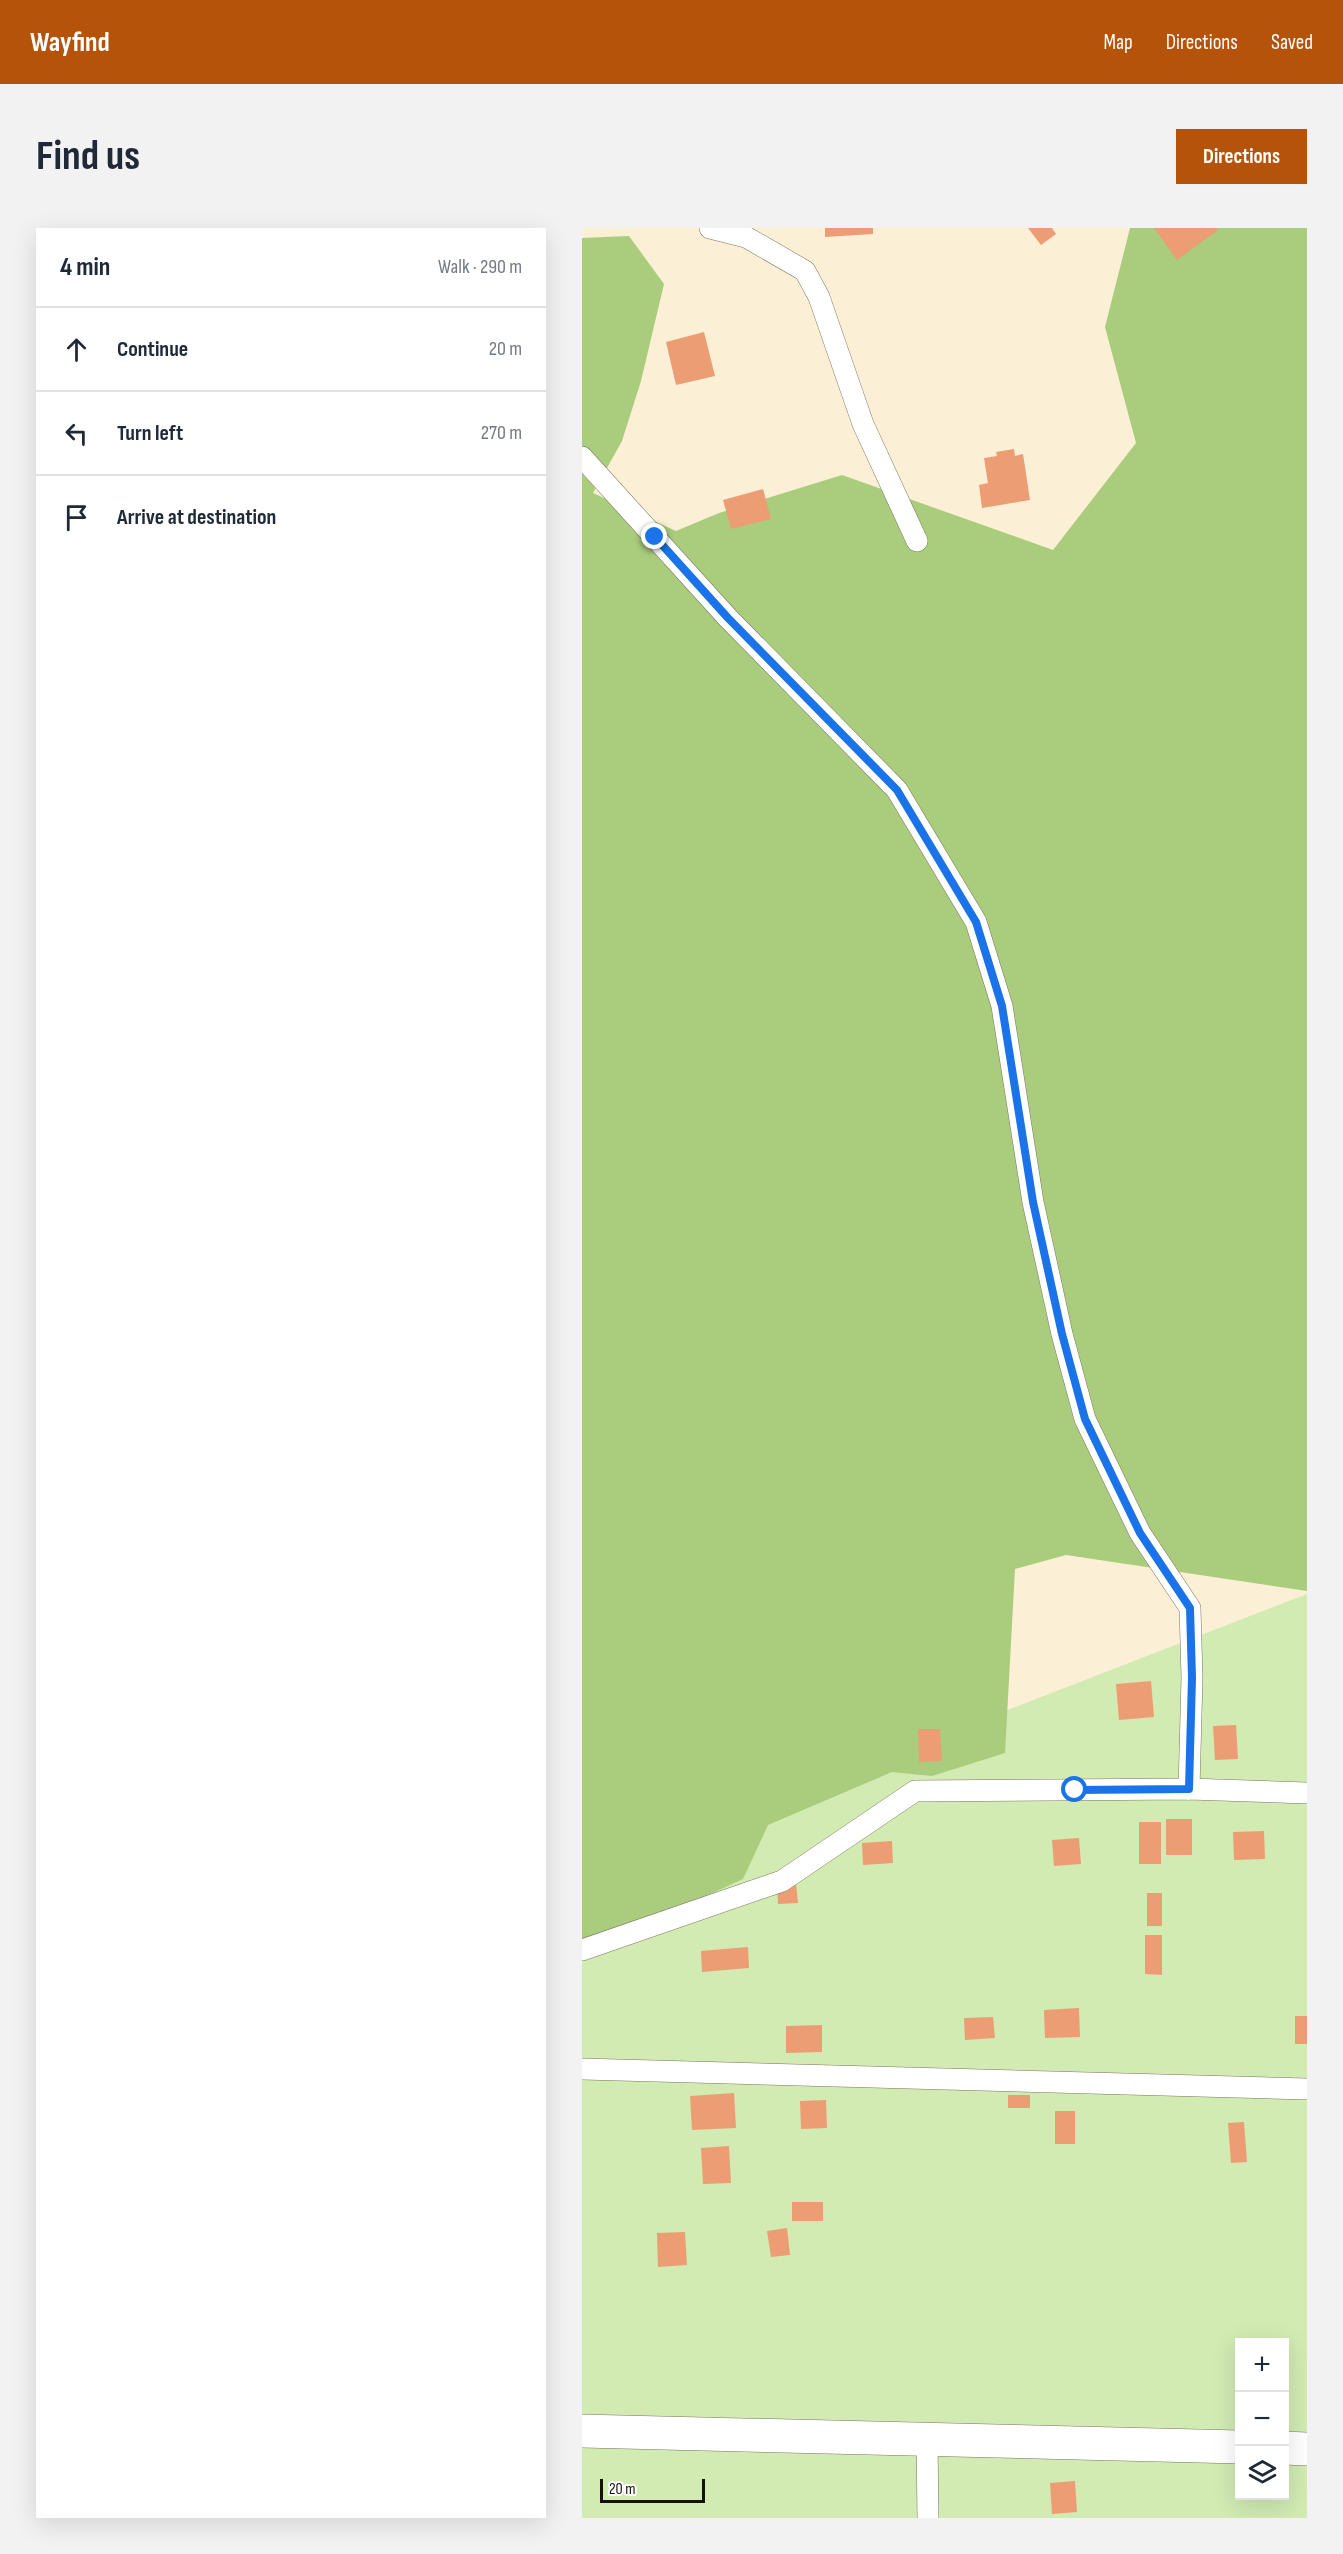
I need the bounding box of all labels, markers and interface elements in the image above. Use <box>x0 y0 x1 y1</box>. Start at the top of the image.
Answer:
text: Wayfind <box>30 26 110 59</box>
text: Map <box>1103 30 1133 55</box>
text: Directions <box>1166 30 1238 55</box>
text: Saved <box>1271 30 1313 55</box>
button: Directions <box>1176 129 1307 184</box>
text: Find us <box>36 131 140 182</box>
text: 4 min <box>60 252 110 283</box>
text: Walk · 290 m <box>438 255 522 279</box>
icon: ahead <box>60 333 93 366</box>
text: Continue <box>117 336 188 363</box>
text: 20 m <box>489 337 522 361</box>
icon: left <box>60 417 93 450</box>
text: Turn left <box>117 420 183 447</box>
text: 270 m <box>481 421 522 445</box>
icon: arrive <box>60 501 93 534</box>
text: Arrive at destination <box>117 504 276 531</box>
route end <box>641 523 667 549</box>
route start <box>1061 1776 1087 1802</box>
map controls <box>1235 2338 1289 2500</box>
button: + <box>1235 2338 1289 2392</box>
button: − <box>1235 2392 1289 2446</box>
button: layers <box>1235 2446 1289 2500</box>
scale bar <box>600 2476 705 2504</box>
text: 20 m <box>609 2480 636 2499</box>

